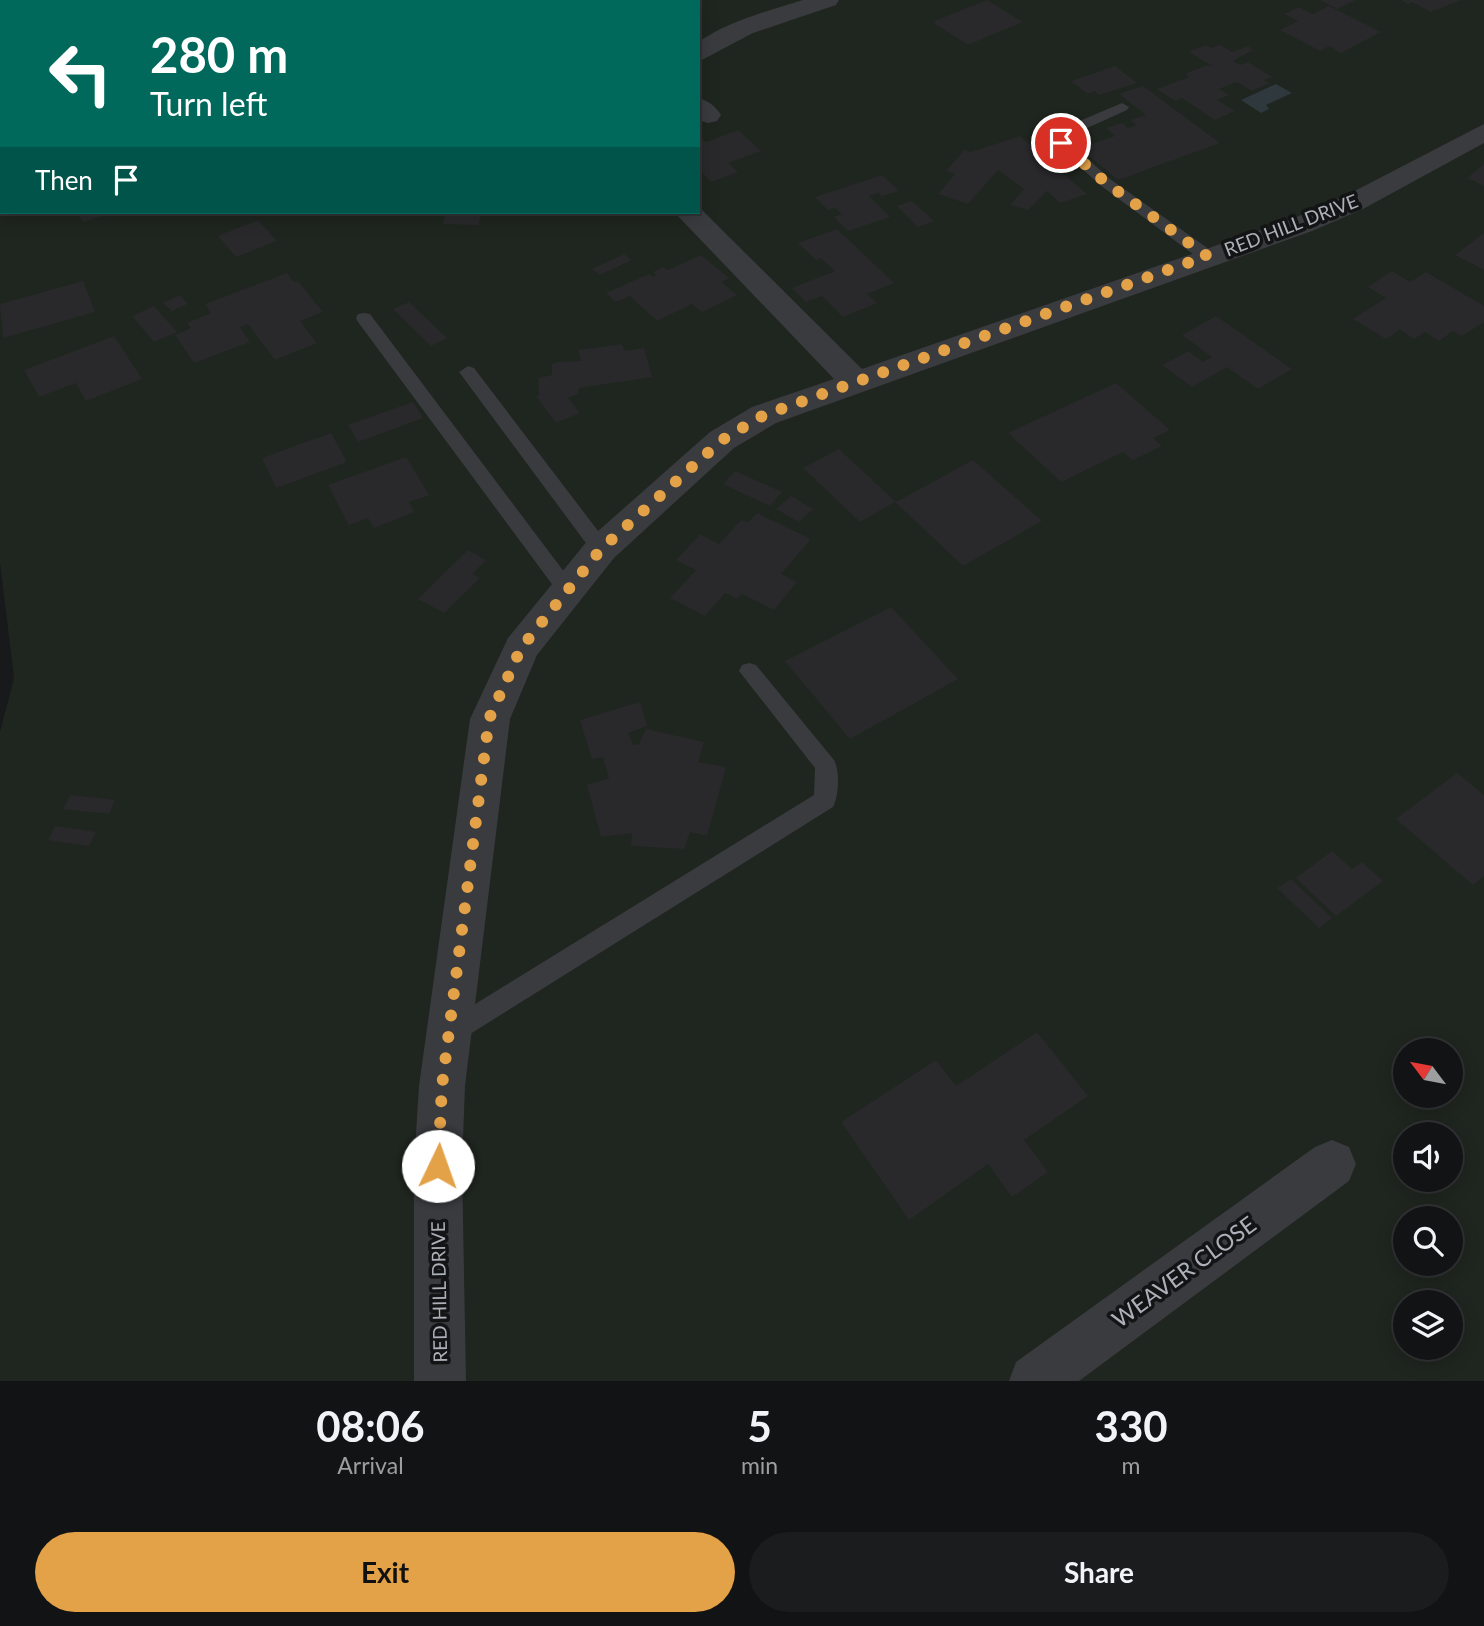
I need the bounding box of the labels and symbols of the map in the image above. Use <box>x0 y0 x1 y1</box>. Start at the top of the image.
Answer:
pin <box>1031 113 1091 173</box>
street label: RED HILL DRIVE <box>1221 188 1361 261</box>
north arrow <box>1393 1038 1463 1108</box>
position arrow <box>401 1129 475 1203</box>
street label: WEAVER CLOSE <box>1106 1210 1261 1333</box>
street label: RED HILL DRIVE <box>426 1221 451 1363</box>

